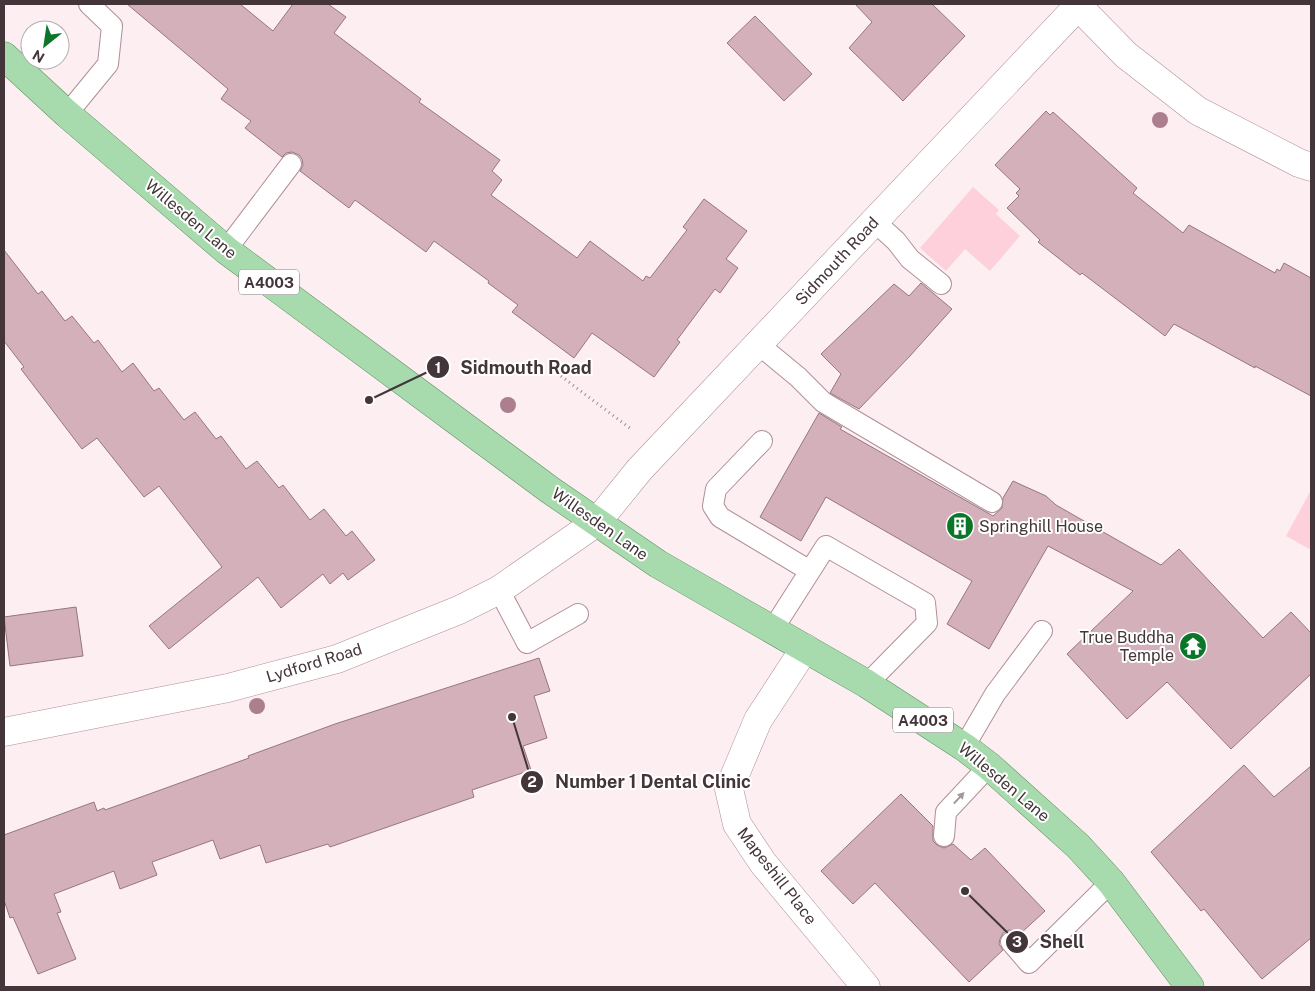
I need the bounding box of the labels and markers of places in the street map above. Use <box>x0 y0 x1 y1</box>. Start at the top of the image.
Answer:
callout: Sidmouth Road <box>426 351 602 384</box>
building icon: Springhill House <box>945 511 975 541</box>
place label: Springhill House <box>979 517 1103 536</box>
place label: True Buddha Temple <box>1079 628 1174 665</box>
temple icon: True Buddha Temple <box>1178 631 1208 661</box>
callout: Number 1 Dental Clinic <box>520 765 760 798</box>
callout: Shell <box>1005 926 1095 959</box>

